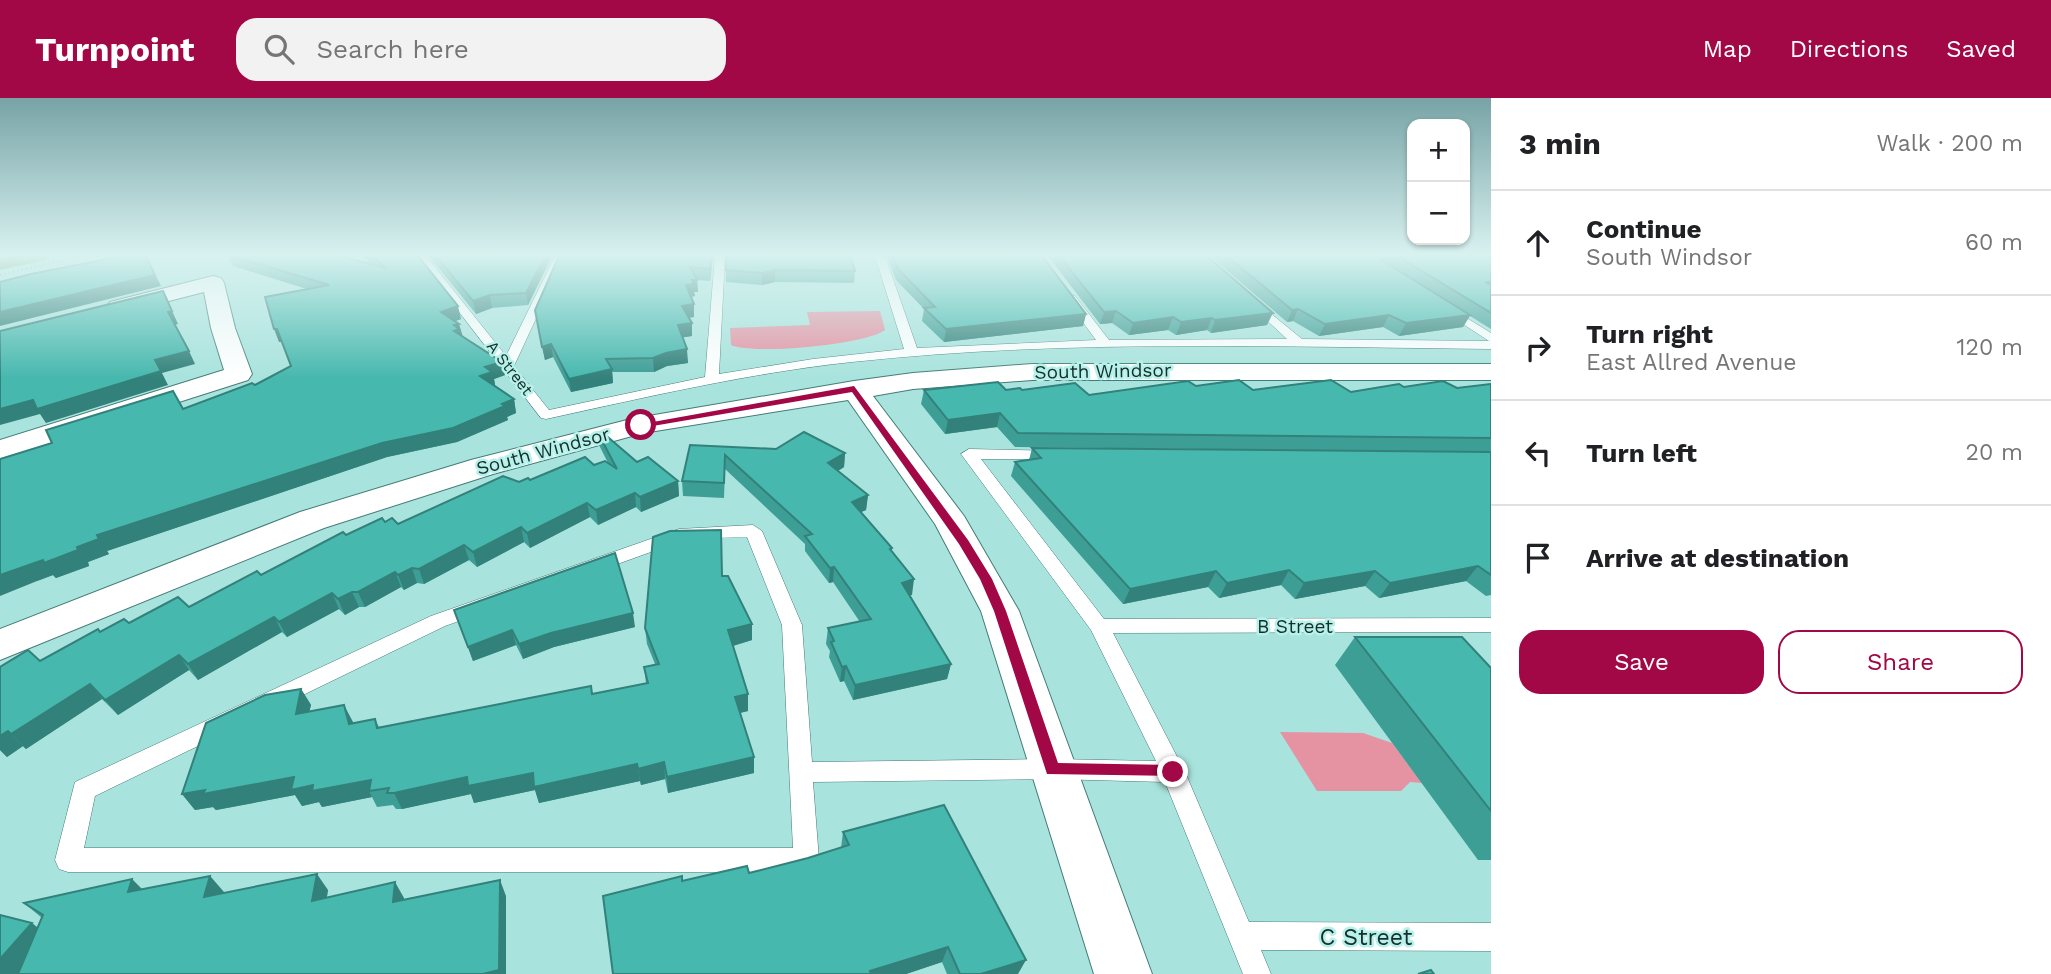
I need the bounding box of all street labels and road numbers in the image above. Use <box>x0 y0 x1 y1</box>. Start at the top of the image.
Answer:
street label: A Street <box>483 337 537 399</box>
street label: South Windsor <box>1034 358 1172 384</box>
street label: South Windsor <box>474 422 612 480</box>
street label: B Street <box>1257 615 1333 638</box>
street label: C Street <box>1320 924 1413 951</box>

